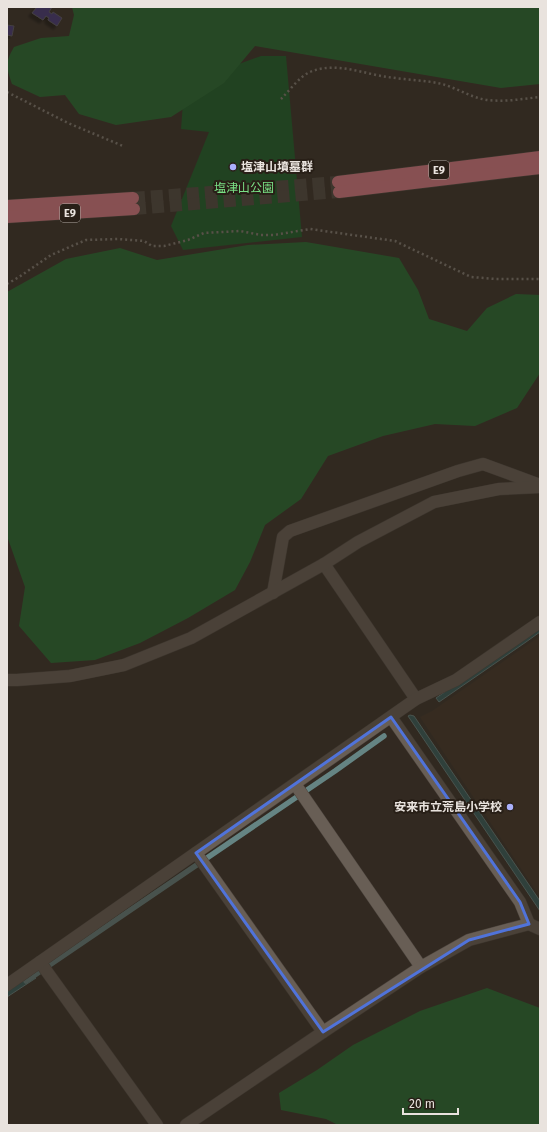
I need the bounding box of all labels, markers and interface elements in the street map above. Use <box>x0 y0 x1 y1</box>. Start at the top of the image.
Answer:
place label: 塩津山墳墓群 <box>241 160 313 174</box>
road number: E9 <box>429 161 449 179</box>
marker: 塩津山墳墓群 <box>228 162 238 172</box>
park label: 塩津山公園 <box>214 181 274 195</box>
road number: E9 <box>60 204 80 222</box>
place label: 安来市立荒島小学校 <box>394 800 502 814</box>
marker: 安来市立荒島小学校 <box>505 802 515 812</box>
scale bar <box>403 1090 458 1116</box>
text: 20 m <box>409 1097 435 1111</box>

